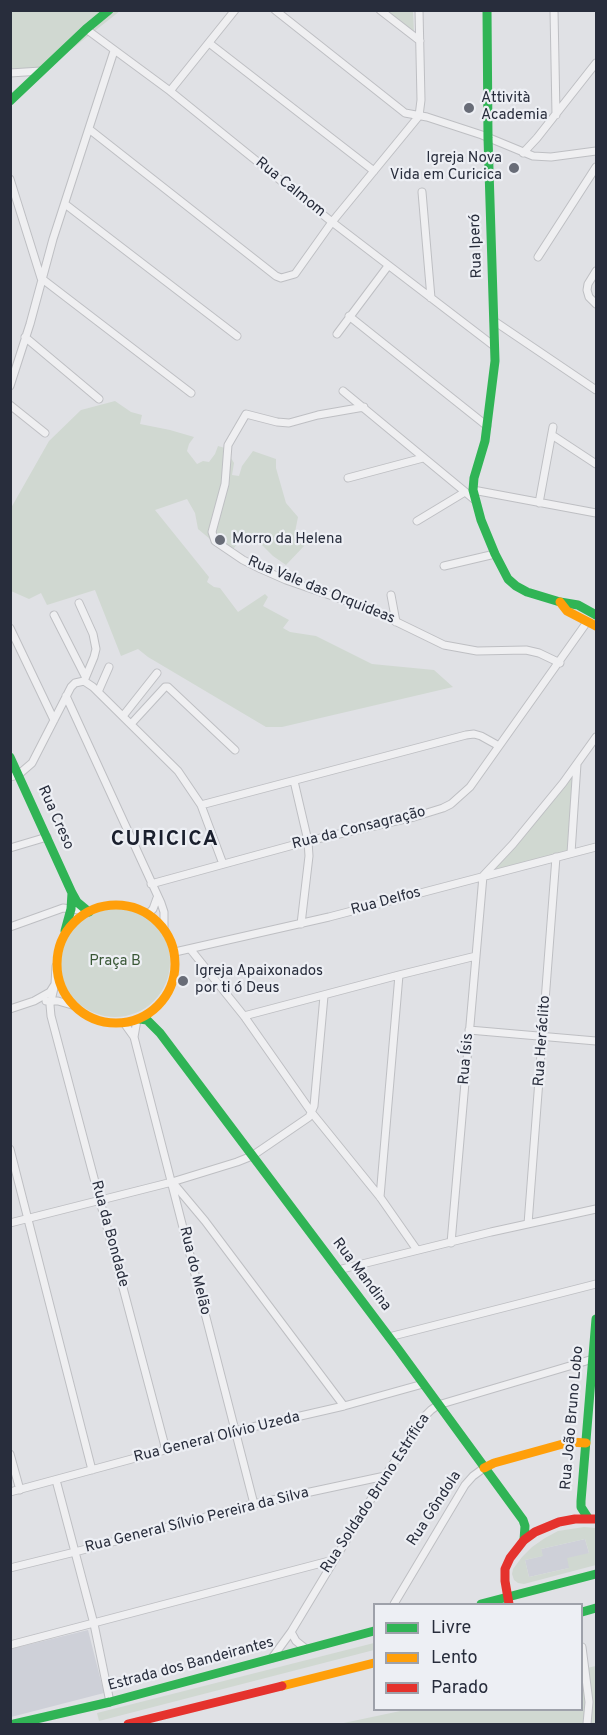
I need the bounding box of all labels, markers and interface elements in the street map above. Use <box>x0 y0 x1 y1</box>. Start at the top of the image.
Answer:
place label: Attività Academia <box>481 90 548 125</box>
marker: Attività Academia <box>462 101 476 115</box>
place label: Igreja Nova Vida em Curicica <box>390 150 502 185</box>
street label: Rua Calmom <box>251 154 329 222</box>
marker: Igreja Nova Vida em Curicica <box>507 161 521 175</box>
street label: Rua Iperó <box>467 213 487 279</box>
place label: Morro da Helena <box>232 531 343 549</box>
marker: Morro da Helena <box>213 533 227 547</box>
street label: Rua Vale das Orquideas <box>245 553 397 629</box>
street label: Rua Creso <box>33 783 77 853</box>
street label: Rua da Consagração <box>290 804 428 854</box>
district label: CURICICA <box>111 828 219 854</box>
street label: Rua Delfos <box>349 884 423 920</box>
park label: Praça B <box>89 953 141 971</box>
place label: Igreja Apaixonados por ti ó Deus <box>195 963 323 998</box>
marker: Igreja Apaixonados por ti ó Deus <box>176 974 190 988</box>
street label: Rua Heráclito <box>531 995 555 1087</box>
street label: Rua Ísis <box>456 1033 478 1085</box>
street label: Rua da Bondade <box>86 1179 132 1289</box>
street label: Rua do Melão <box>174 1225 214 1317</box>
street label: Rua Mandina <box>328 1235 394 1315</box>
street label: Rua João Bruno Lobo <box>558 1345 588 1491</box>
street label: Rua General Olívio Uzeda <box>132 1409 302 1467</box>
street label: Rua Soldado Bruno Estrífica <box>318 1411 434 1577</box>
street label: Rua Gôndola <box>404 1468 466 1550</box>
street label: Rua General Sílvio Pereira da Silva <box>83 1484 311 1558</box>
legend <box>373 1603 583 1711</box>
text: Livre <box>431 1617 471 1640</box>
street label: Estrada dos Bandeirantes <box>106 1634 276 1696</box>
text: Lento <box>431 1647 477 1670</box>
text: Parado <box>431 1677 488 1700</box>

